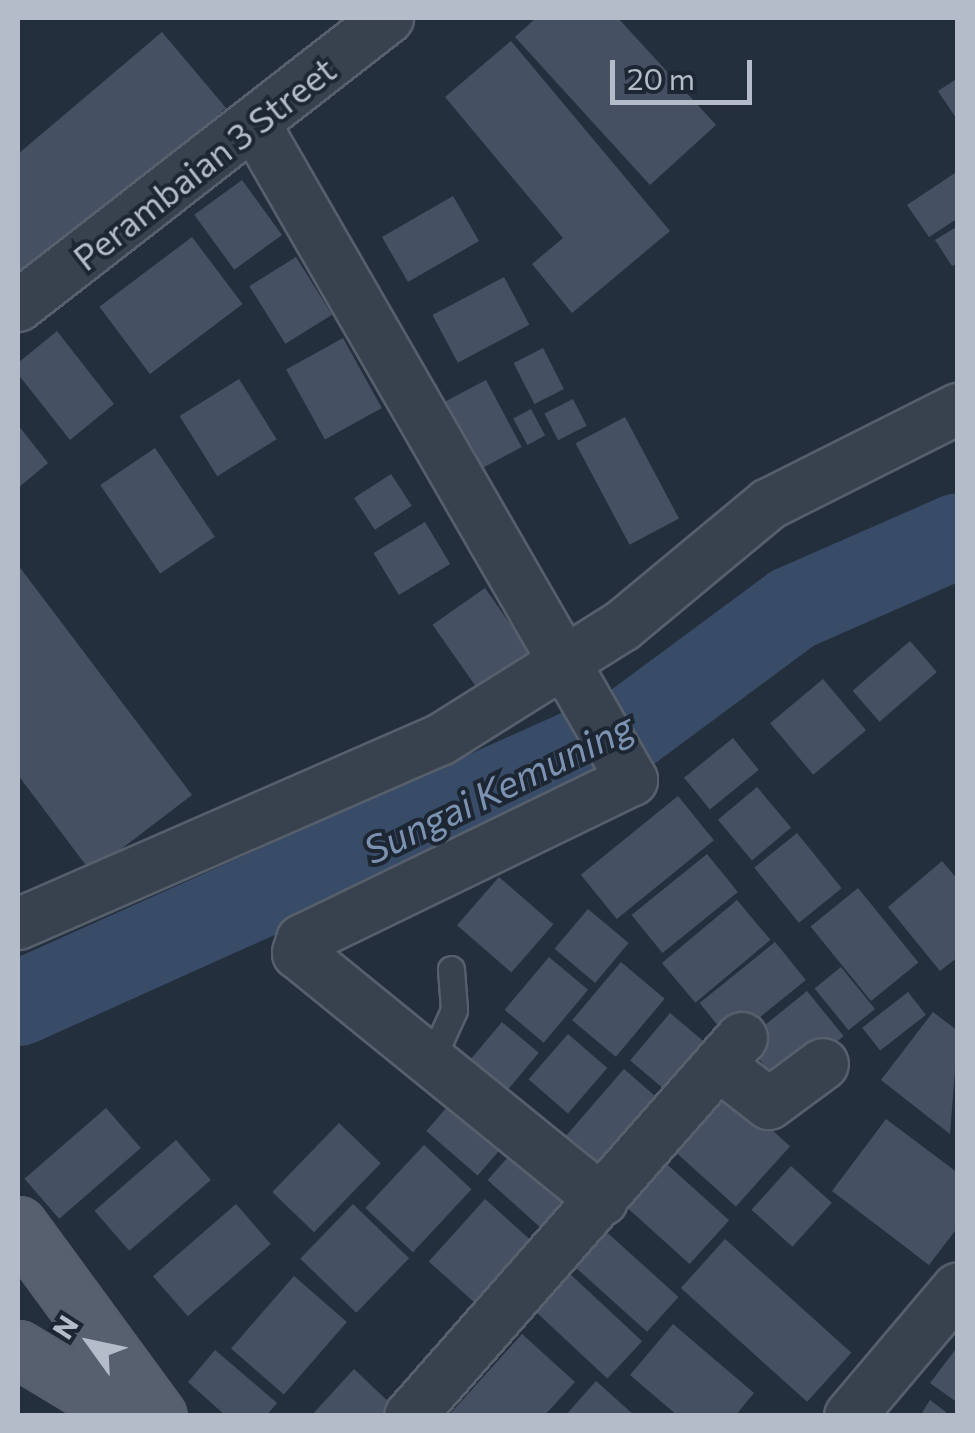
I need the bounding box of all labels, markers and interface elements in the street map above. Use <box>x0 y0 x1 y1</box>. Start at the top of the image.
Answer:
scale bar <box>615 40 758 102</box>
street label: Perambaian 3 Street <box>65 48 343 278</box>
text: 20 m <box>627 59 695 96</box>
water label: Sungai Kemuning <box>356 702 640 872</box>
north arrow <box>40 1293 140 1393</box>
text: N <box>45 1309 85 1345</box>

